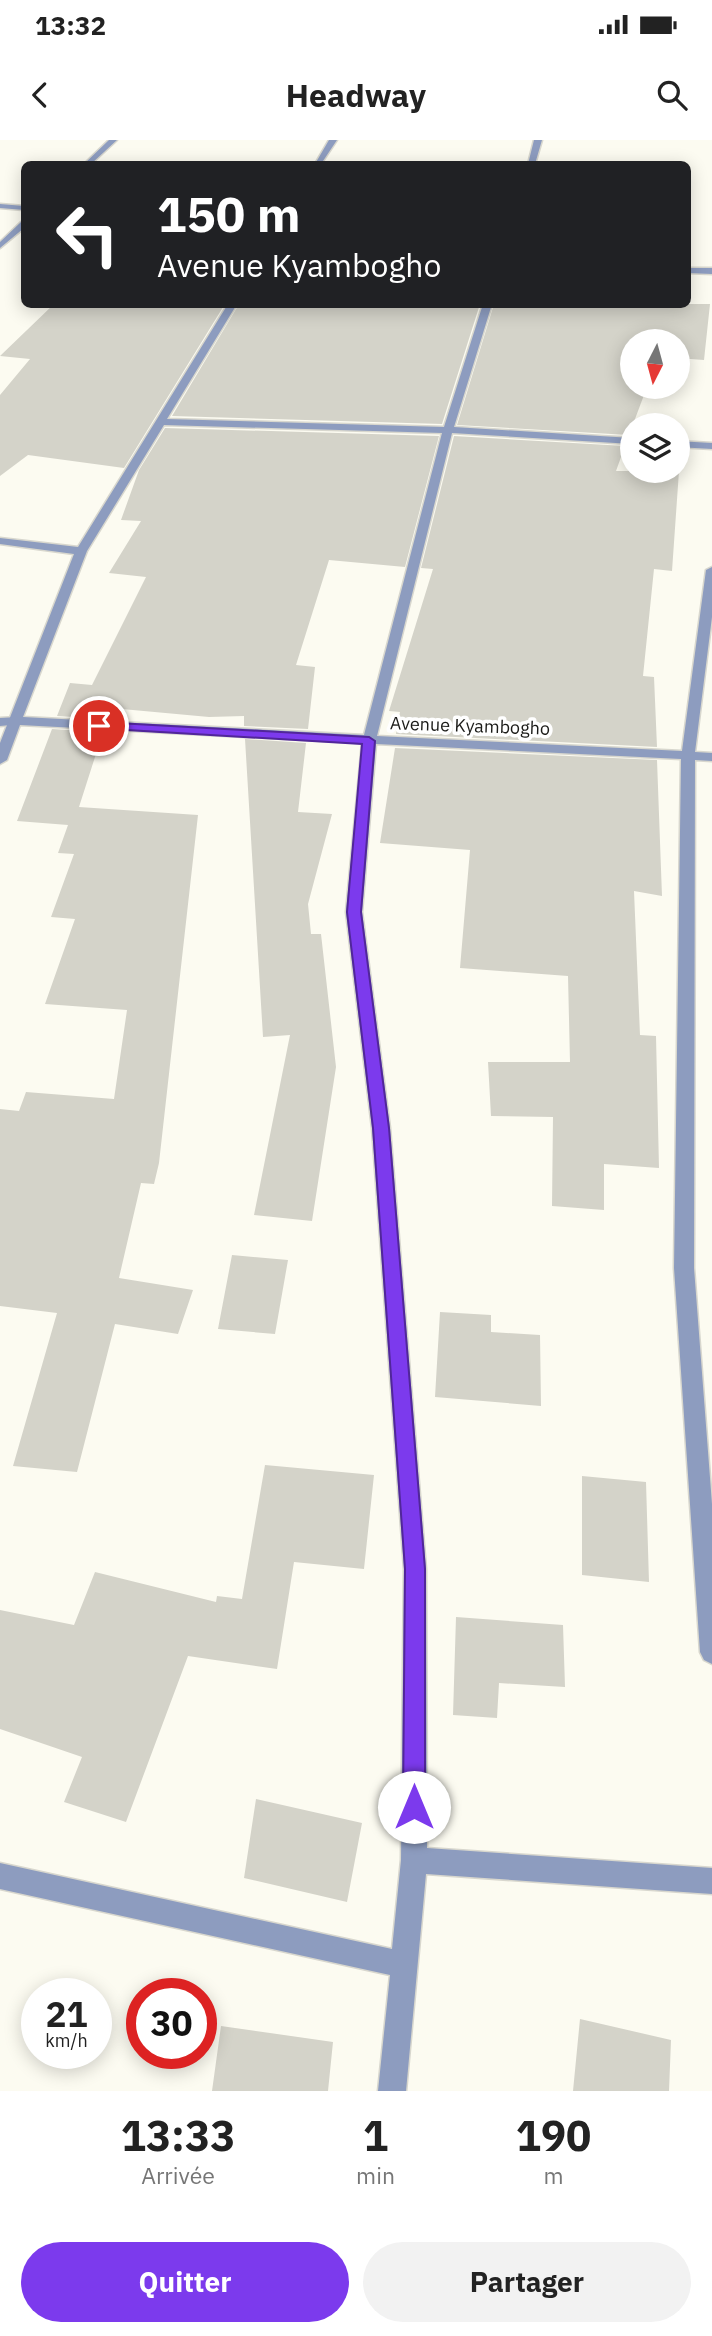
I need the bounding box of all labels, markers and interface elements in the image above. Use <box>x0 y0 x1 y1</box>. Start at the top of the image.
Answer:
text: 13:32 <box>35 8 106 42</box>
text: Headway <box>286 74 426 116</box>
icon: back <box>21 76 59 114</box>
icon: search <box>653 76 691 114</box>
text: 150 m <box>157 182 301 245</box>
icon: left <box>42 189 133 280</box>
text: Avenue Kyambogho <box>157 244 441 286</box>
north arrow <box>620 329 690 399</box>
map controls <box>620 329 690 483</box>
button: layers <box>620 413 690 483</box>
pin <box>69 696 129 756</box>
icon: arrive <box>80 707 118 745</box>
street label: Avenue Kyambogho <box>390 711 550 740</box>
position arrow <box>377 1770 451 1844</box>
speed limit sign: 30 <box>126 1978 217 2069</box>
text: 21 <box>45 1991 88 2037</box>
text: km/h <box>45 2029 88 2052</box>
text: 13:33 <box>121 2108 235 2163</box>
text: 1 <box>363 2108 388 2163</box>
text: 190 <box>516 2108 591 2163</box>
text: Arrivée <box>141 2160 215 2190</box>
text: min <box>356 2160 395 2190</box>
text: m <box>543 2160 564 2190</box>
button: Quitter <box>21 2242 349 2322</box>
button: Partager <box>363 2242 691 2322</box>

